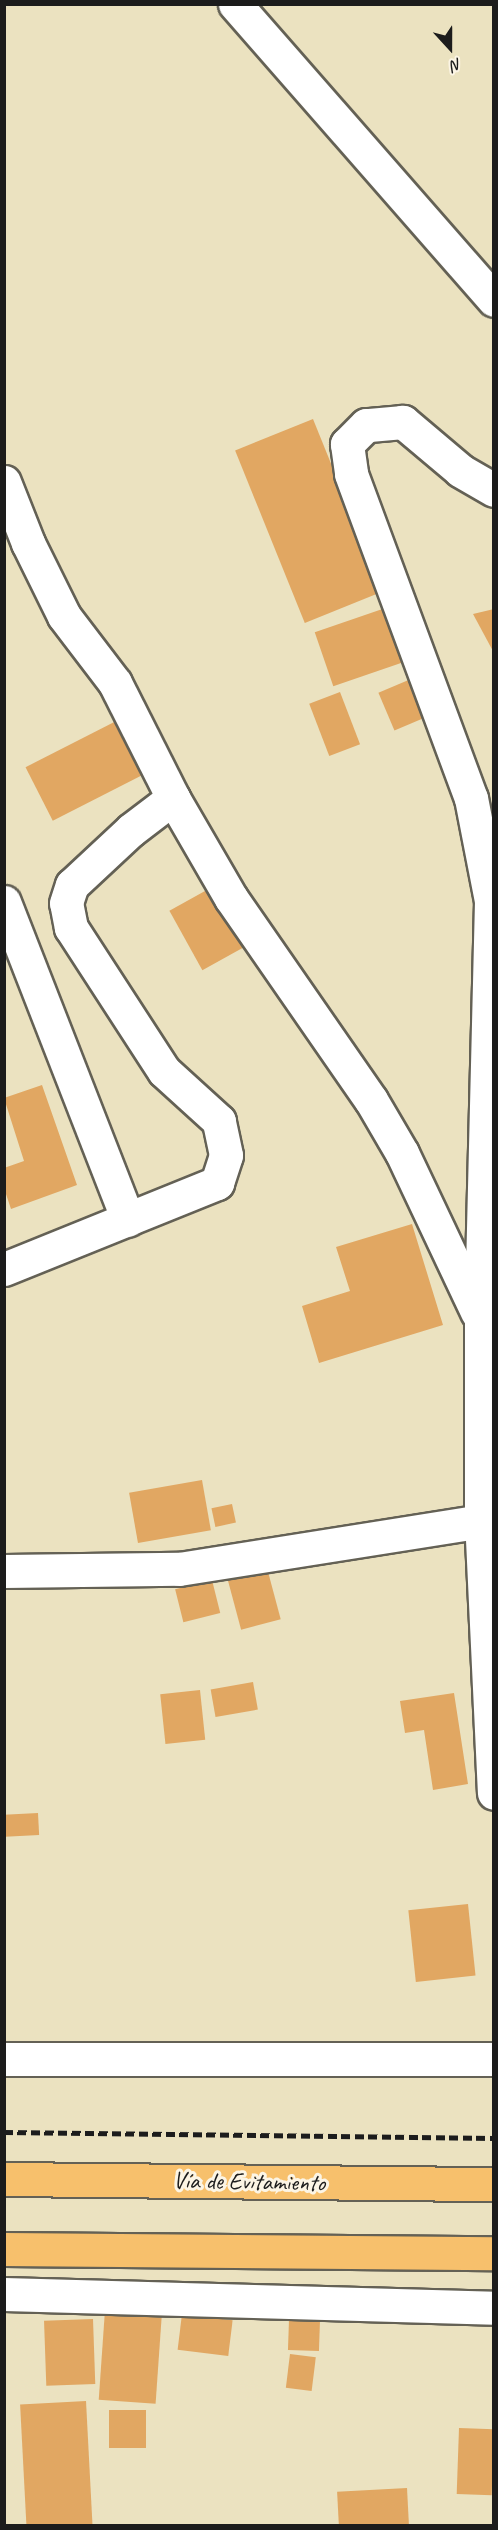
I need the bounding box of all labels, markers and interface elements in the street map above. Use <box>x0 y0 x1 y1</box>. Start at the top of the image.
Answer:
north arrow <box>420 18 480 78</box>
text: N <box>448 54 465 76</box>
street label: Vía de Evitamiento <box>173 2166 325 2198</box>

